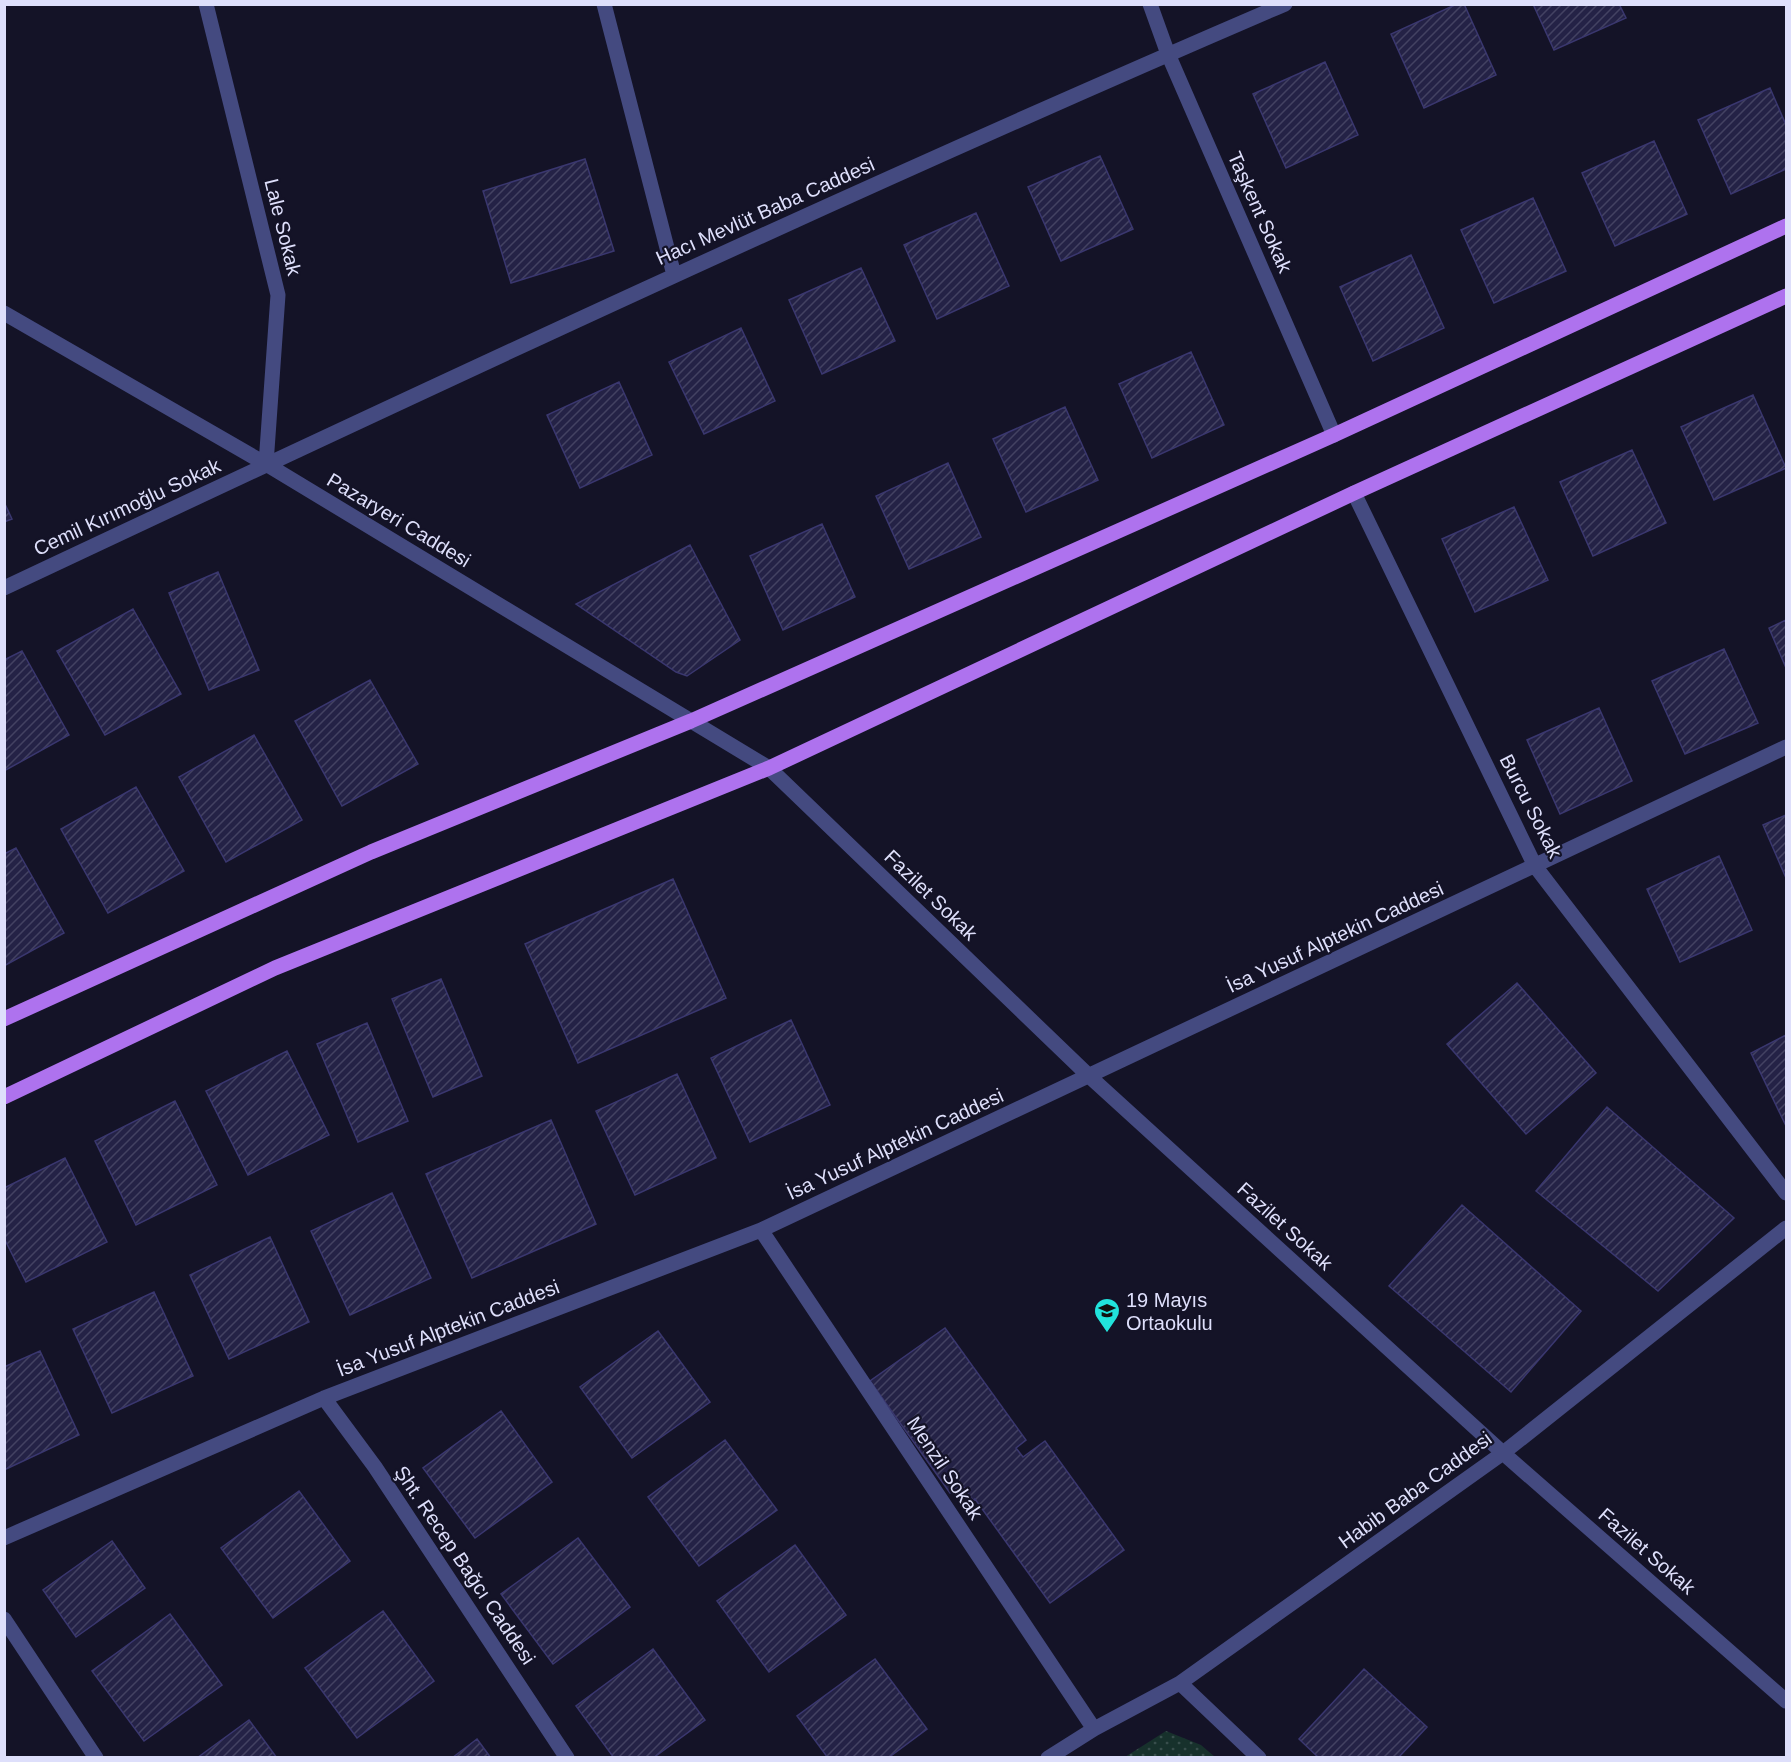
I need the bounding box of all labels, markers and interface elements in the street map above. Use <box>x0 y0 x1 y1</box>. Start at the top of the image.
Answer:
street label: Taşkent Sokak <box>1223 148 1297 277</box>
street label: Hacı Mevlüt Baba Caddesi <box>652 153 878 269</box>
street label: Lale Sokak <box>260 176 306 279</box>
street label: Cemil Kırımoğlu Sokak <box>30 454 225 560</box>
street label: Pazaryeri Caddesi <box>323 468 475 572</box>
street label: Burcu Sokak <box>1495 750 1567 862</box>
street label: Fazilet Sokak <box>880 845 983 945</box>
street label: İsa Yusuf Alptekin Caddesi <box>1223 877 1447 997</box>
street label: İsa Yusuf Alptekin Caddesi <box>783 1084 1007 1204</box>
street label: Fazilet Sokak <box>1233 1178 1338 1275</box>
street label: İsa Yusuf Alptekin Caddesi <box>334 1275 562 1381</box>
place label: 19 Mayıs Ortaokulu <box>1126 1289 1213 1334</box>
school or university icon: 19 Mayıs Ortaokulu <box>1092 1296 1122 1334</box>
street label: Menzil Sokak <box>903 1413 988 1524</box>
street label: Habib Baba Caddesi <box>1334 1427 1496 1553</box>
street label: Şht. Recep Bağcı Caddesi <box>390 1462 540 1668</box>
street label: Fazilet Sokak <box>1594 1503 1700 1599</box>

